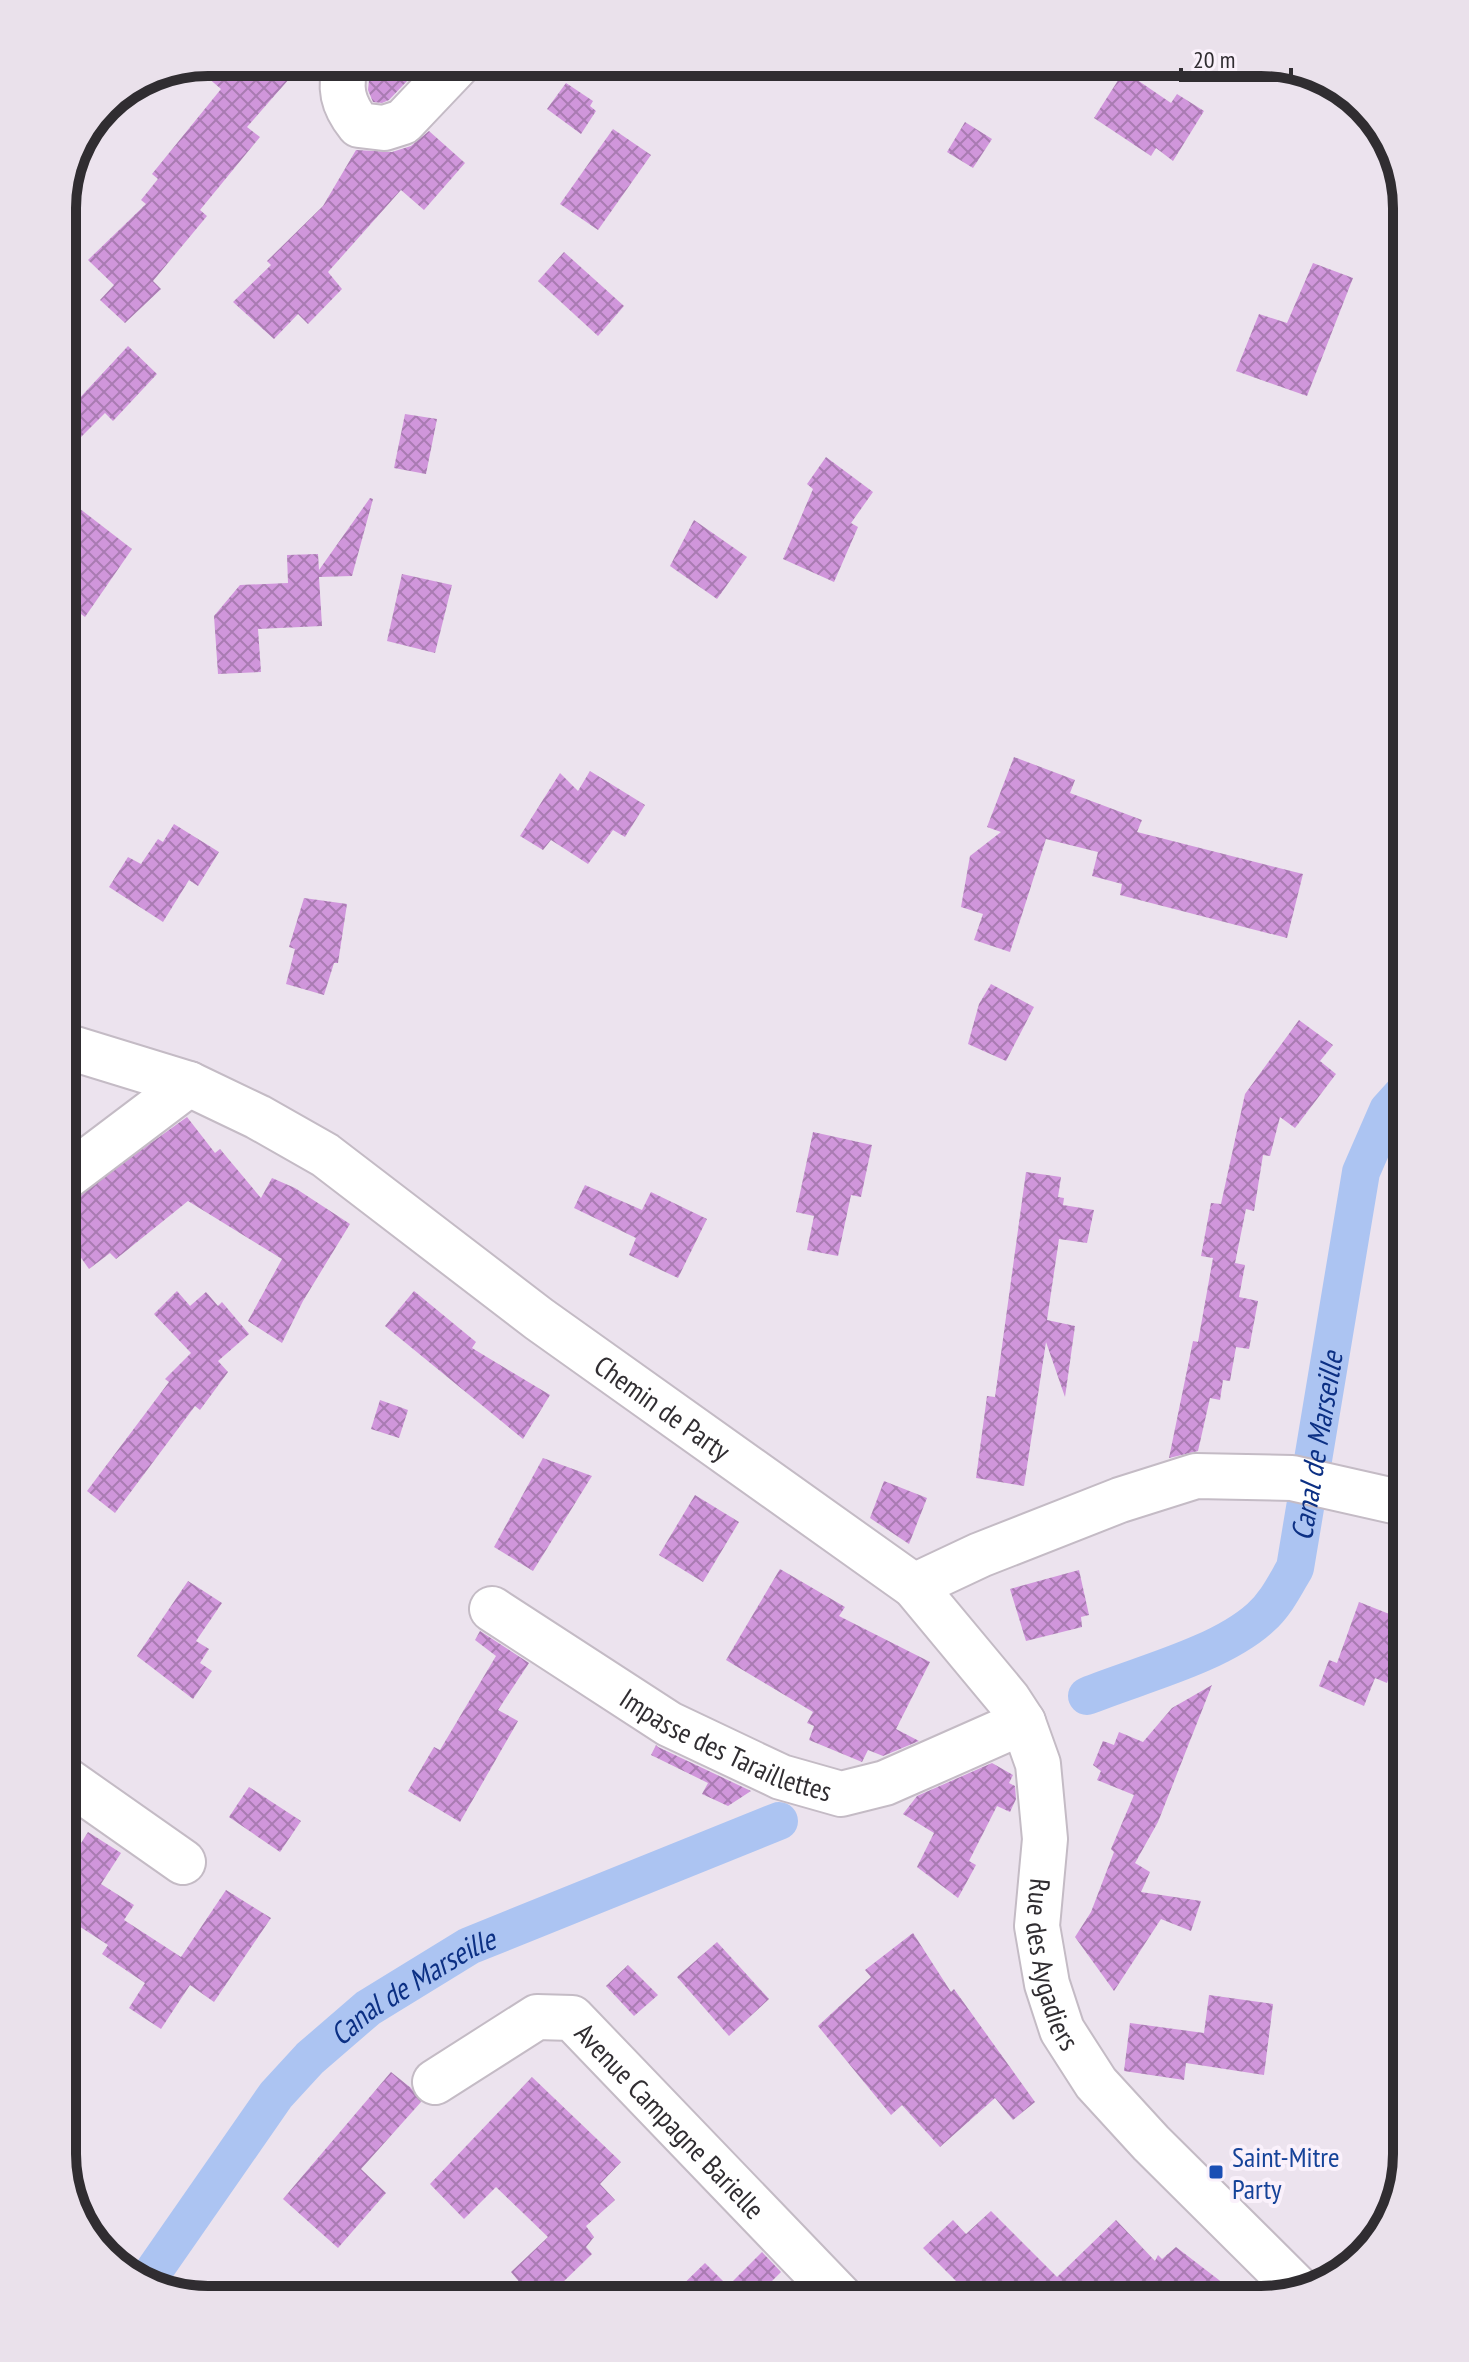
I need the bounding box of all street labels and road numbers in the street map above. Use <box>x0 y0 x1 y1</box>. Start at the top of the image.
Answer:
street label: Chemin de Party <box>588 1346 738 1468</box>
street label: Impasse des Taraillettes <box>613 1679 836 1809</box>
street label: Rue des Aygadiers <box>1018 1877 1088 2057</box>
street label: Avenue Campagne Barielle <box>568 2014 773 2226</box>

